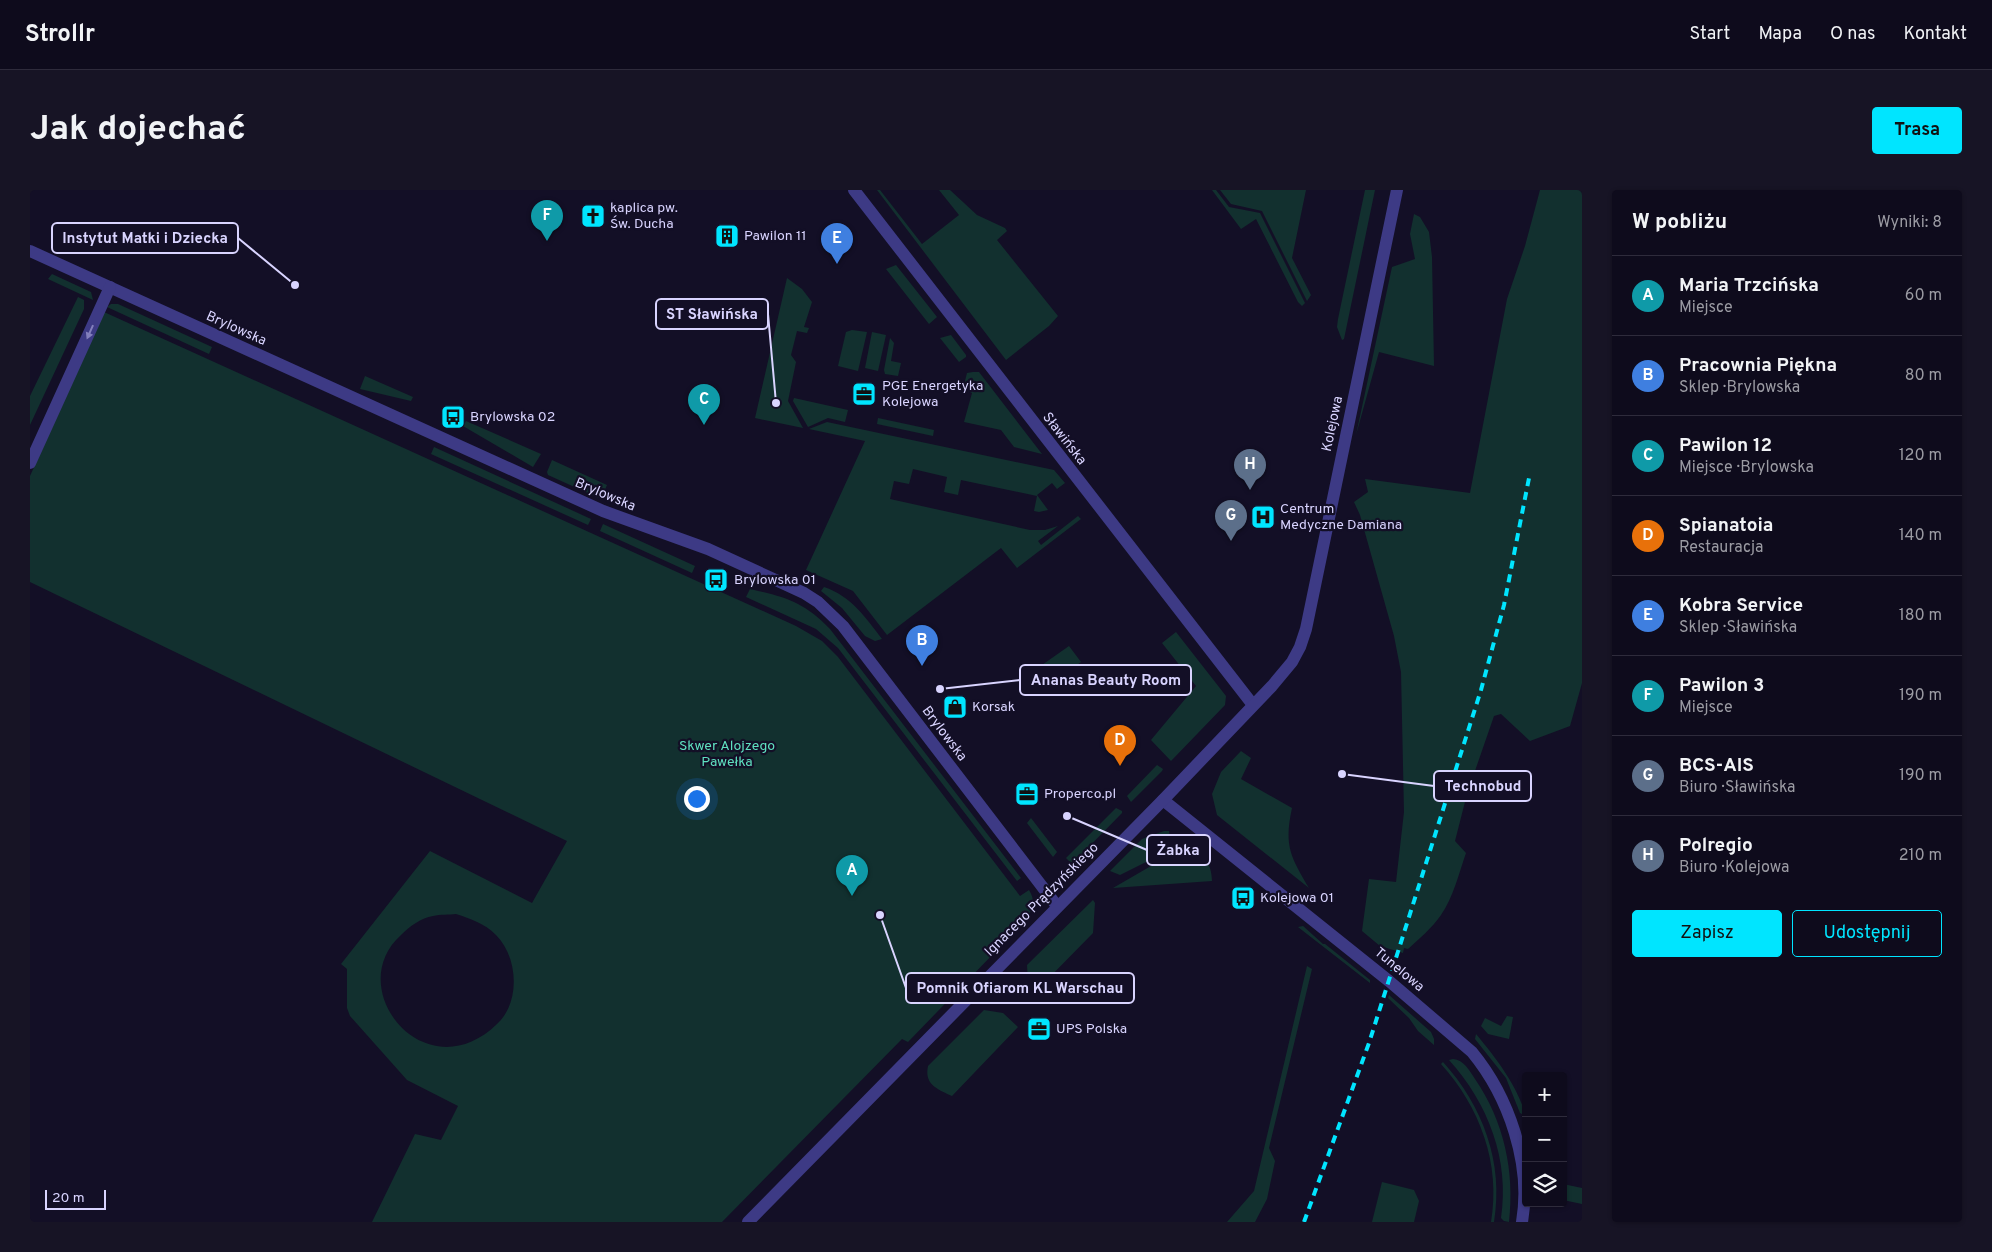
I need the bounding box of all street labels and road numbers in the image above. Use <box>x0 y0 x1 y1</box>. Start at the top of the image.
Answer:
street label: Brylowska <box>203 308 269 350</box>
street label: Kolejowa <box>1319 395 1347 453</box>
street label: Sławińska <box>1038 409 1090 469</box>
street label: Brylowska <box>572 475 638 515</box>
street label: Brylowska <box>918 703 970 765</box>
street label: Ignacego Prądzyńskiego <box>982 839 1103 960</box>
street label: Tunelowa <box>1371 944 1427 996</box>

